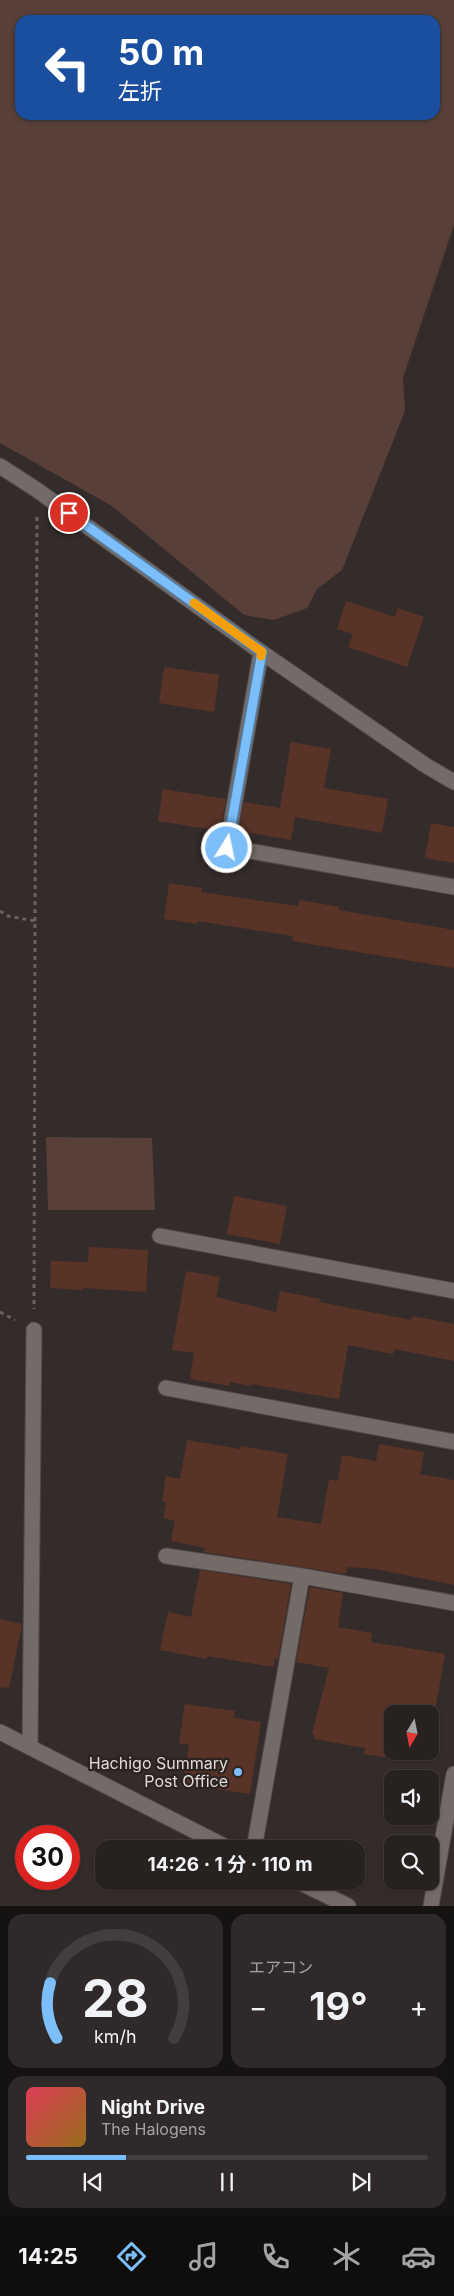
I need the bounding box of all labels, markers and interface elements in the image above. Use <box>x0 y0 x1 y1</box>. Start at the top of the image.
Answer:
text: 50 m <box>118 31 204 73</box>
icon: left <box>35 35 100 100</box>
text: 左折 <box>118 78 162 104</box>
pin <box>48 492 90 534</box>
icon: arrive <box>55 499 83 527</box>
position arrow <box>200 821 252 873</box>
north arrow <box>384 1705 439 1760</box>
map controls <box>384 1705 439 1890</box>
place label: Hachigo Summary Post Office <box>89 1753 228 1791</box>
marker: Hachigo Summary Post Office <box>232 1766 244 1778</box>
button: sound <box>384 1770 439 1825</box>
speed limit sign: 30 <box>15 1825 80 1890</box>
button: search <box>384 1835 439 1890</box>
text: 14:26 · 1 分 · 110 m <box>147 1853 313 1876</box>
text: エアコン <box>249 1957 313 1977</box>
text: 28 <box>82 1967 149 2030</box>
text: 19° <box>309 1983 368 2029</box>
text: − <box>249 1990 268 2024</box>
text: + <box>409 1990 428 2024</box>
text: km/h <box>94 2026 137 2047</box>
text: Night Drive <box>101 2096 205 2119</box>
text: The Halogens <box>101 2119 206 2139</box>
icon: previous <box>79 2168 107 2196</box>
icon: pause <box>213 2168 241 2196</box>
icon: next <box>347 2168 375 2196</box>
icon: directions <box>114 2239 149 2274</box>
icon: music <box>186 2239 221 2274</box>
icon: phone <box>258 2239 293 2274</box>
icon: climate <box>329 2239 364 2274</box>
icon: car <box>401 2239 436 2274</box>
text: 14:25 <box>18 2243 78 2269</box>

